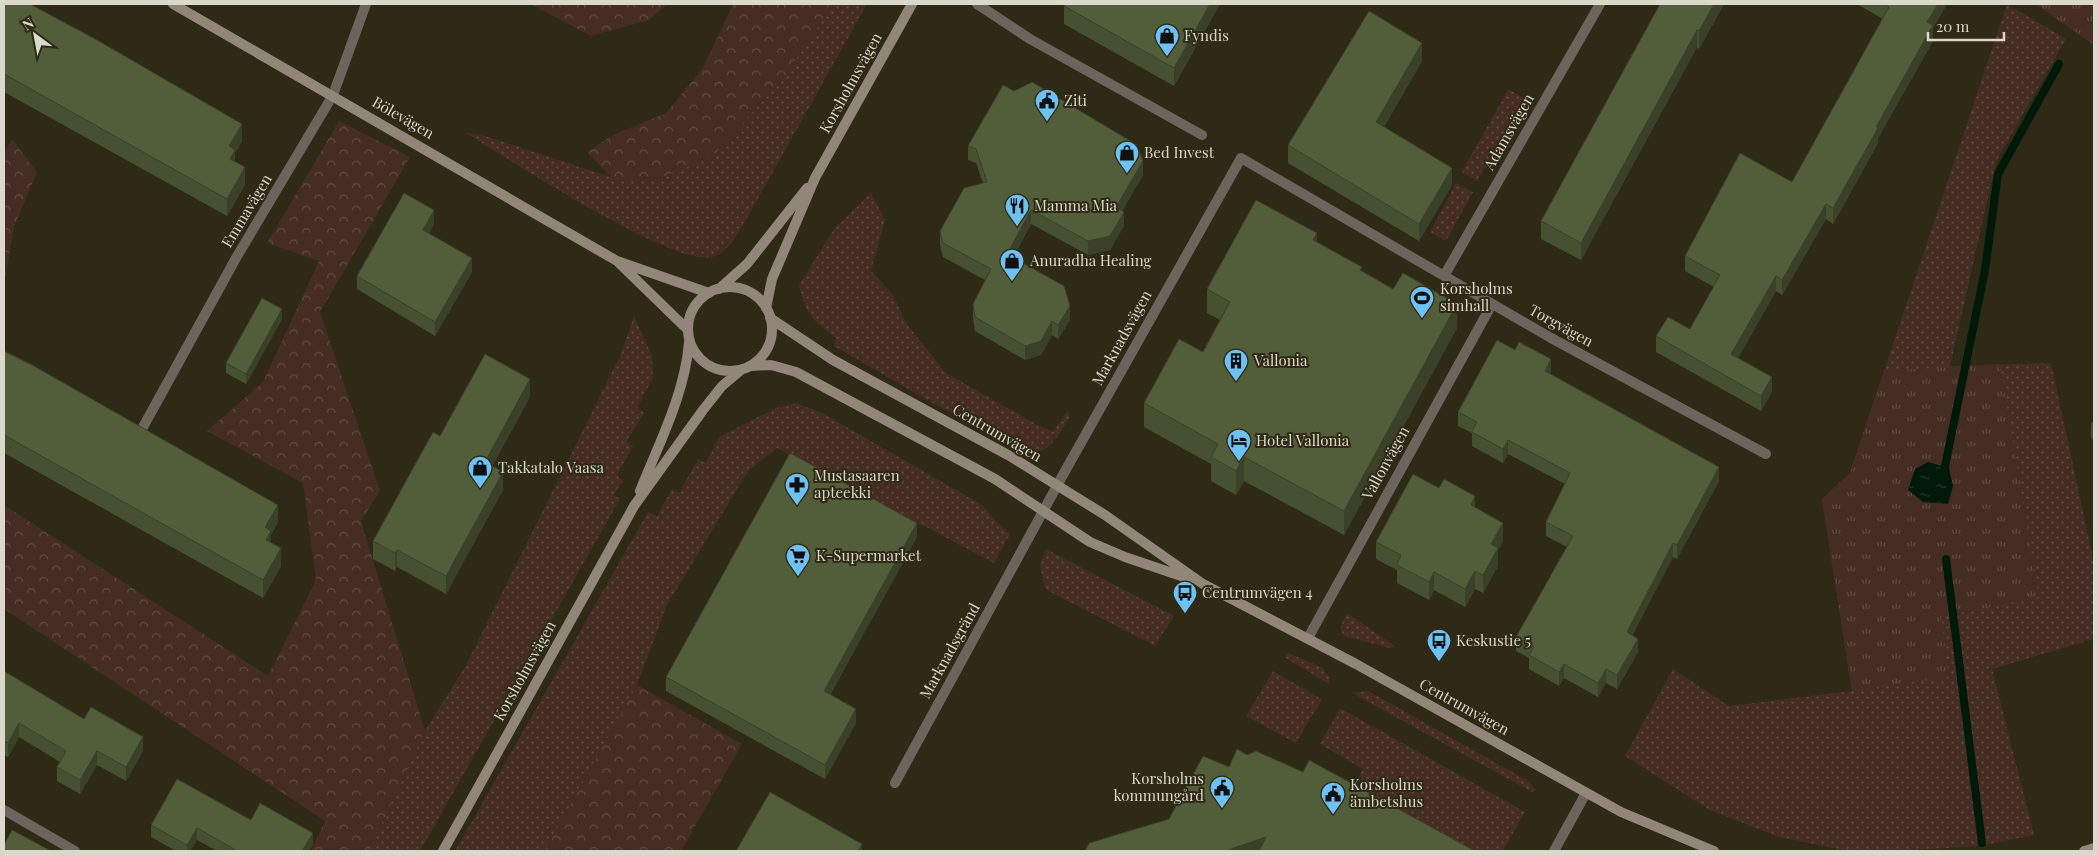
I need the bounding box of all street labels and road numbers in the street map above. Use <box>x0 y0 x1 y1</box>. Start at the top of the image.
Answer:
street label: Korsholmsvägen <box>814 29 886 136</box>
street label: Adamsvägen <box>1478 90 1538 174</box>
street label: Bölevägen <box>369 91 438 143</box>
street label: Emmavägen <box>216 170 276 251</box>
street label: Marknadsvägen <box>1087 286 1156 389</box>
street label: Torgvägen <box>1526 299 1597 351</box>
street label: Centrumvägen <box>949 399 1046 466</box>
street label: Vallonvägen <box>1356 422 1413 503</box>
street label: Marknadsgränd <box>915 599 984 702</box>
street label: Korsholmsvägen <box>488 617 560 724</box>
street label: Centrumvägen <box>1416 673 1513 739</box>

